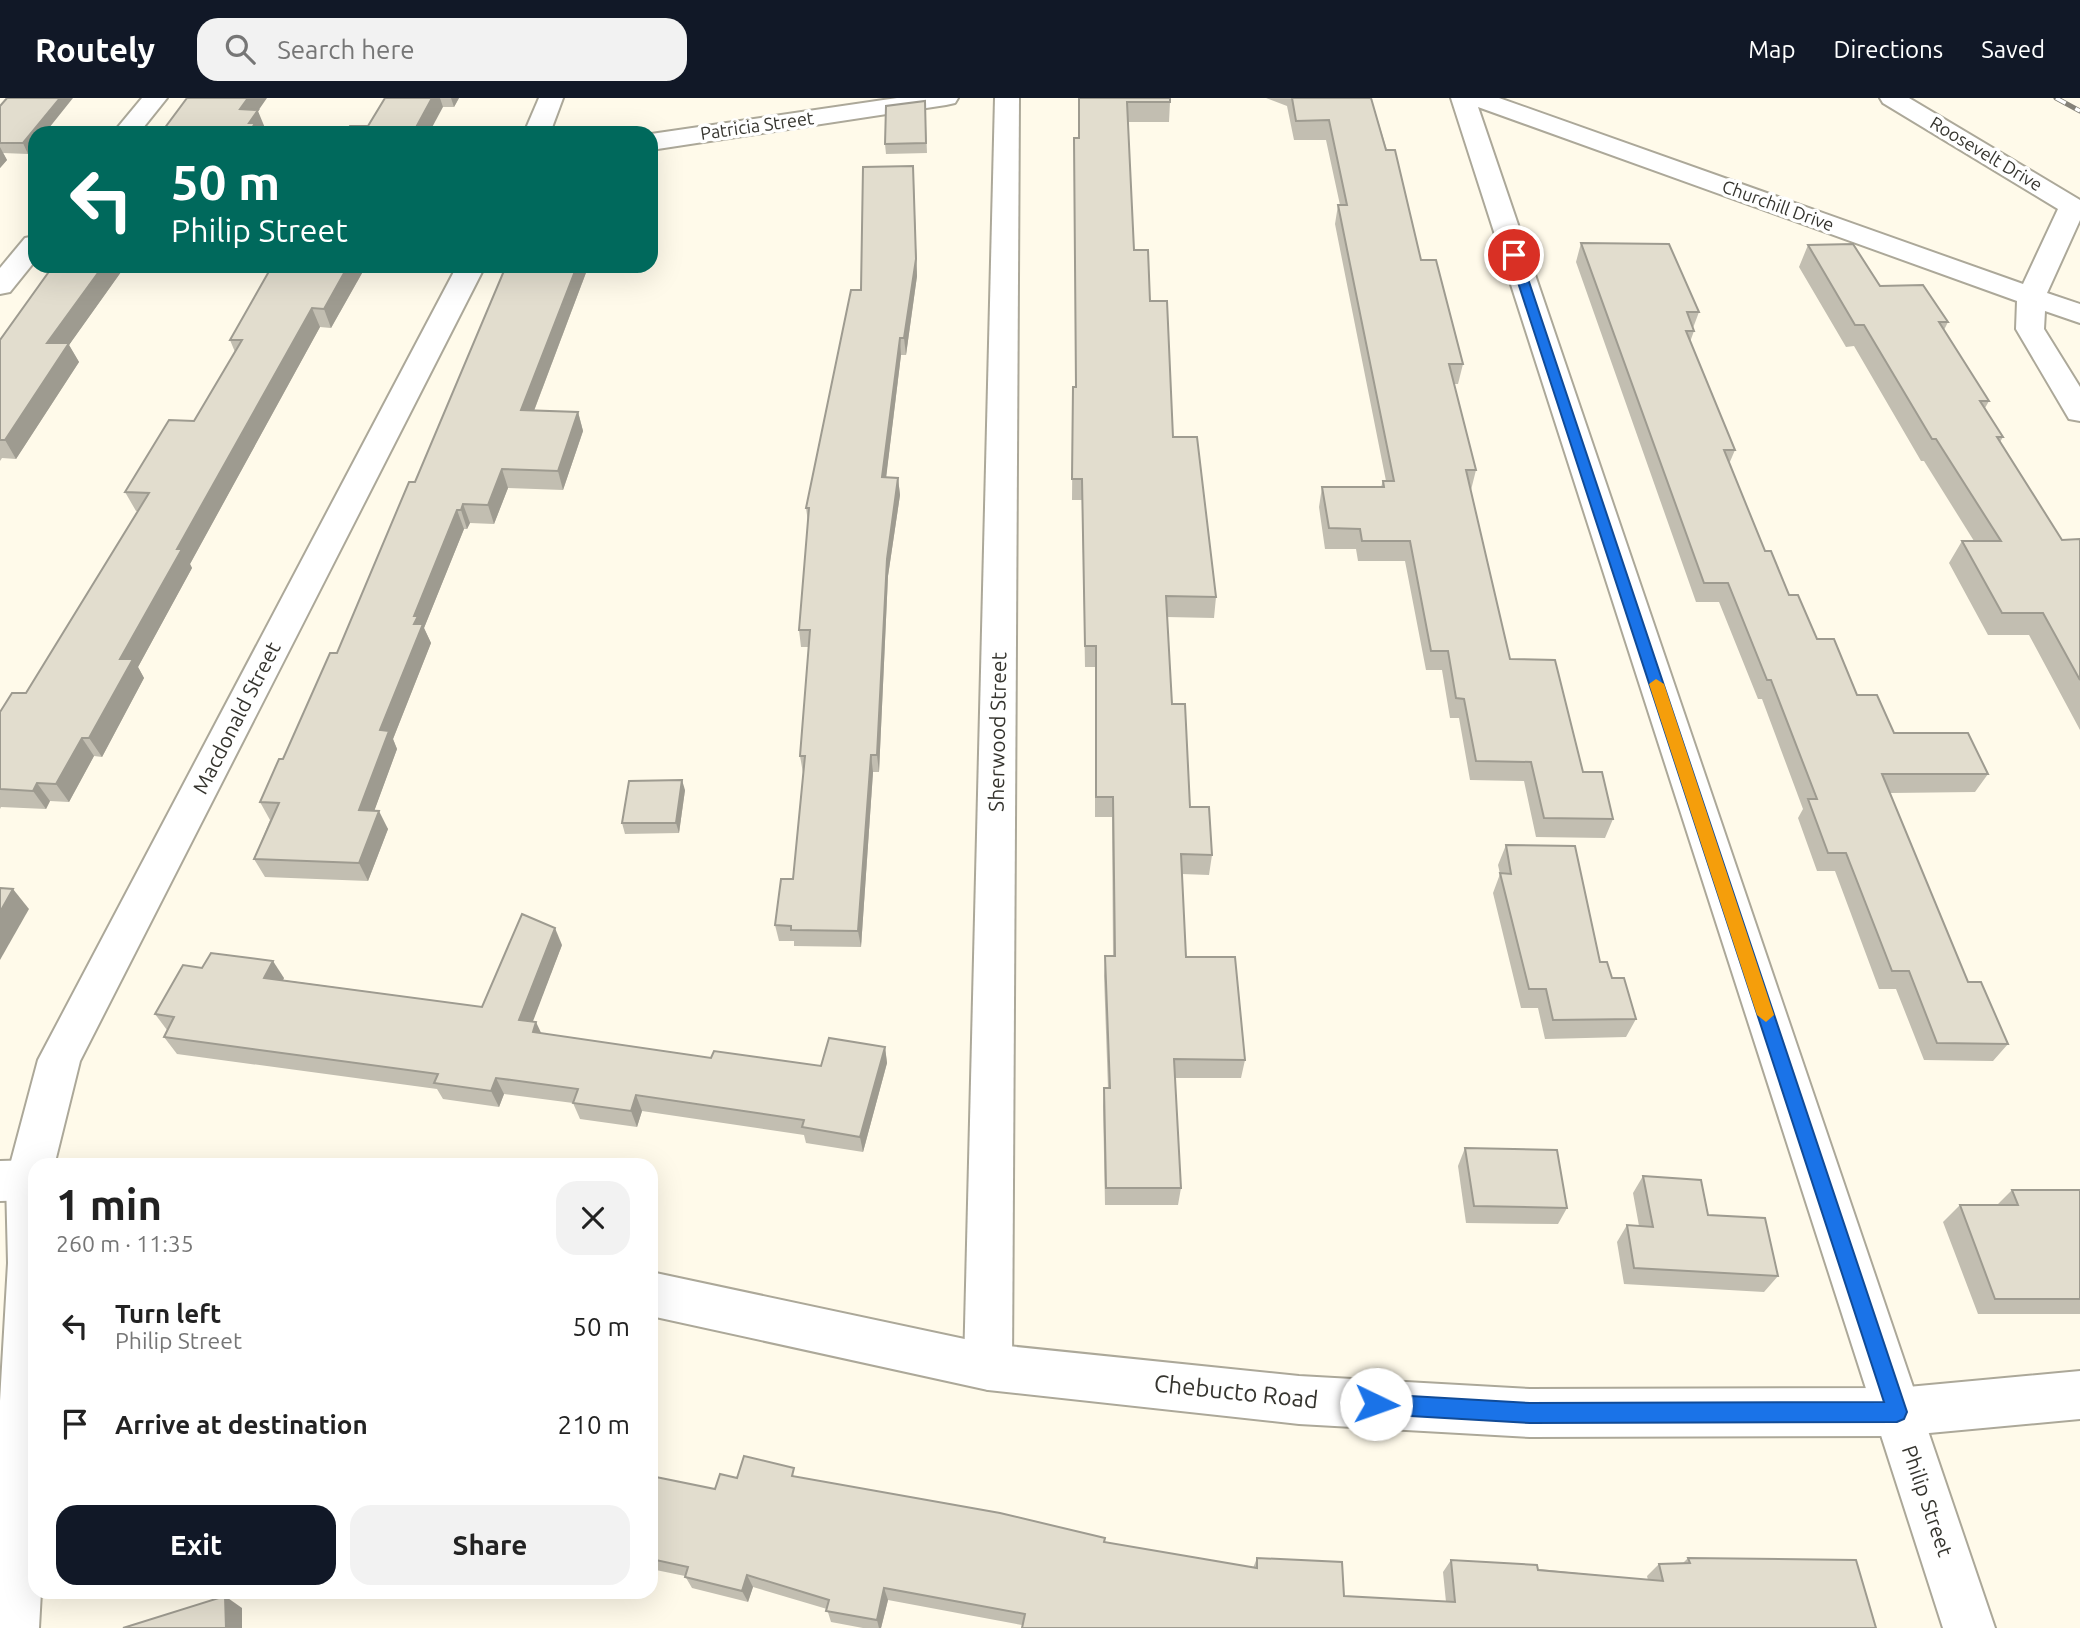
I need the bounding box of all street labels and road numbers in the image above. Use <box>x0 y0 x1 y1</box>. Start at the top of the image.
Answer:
street label: Patricia Street <box>699 107 815 143</box>
street label: Roosevelt Drive <box>1927 112 2046 194</box>
street label: Churchill Drive <box>1720 176 1837 235</box>
street label: Macdonald Street <box>187 638 285 798</box>
street label: Sherwood Street <box>984 652 1010 812</box>
street label: Chebucto Road <box>1153 1369 1319 1414</box>
street label: Philip Street <box>1898 1442 1958 1559</box>

